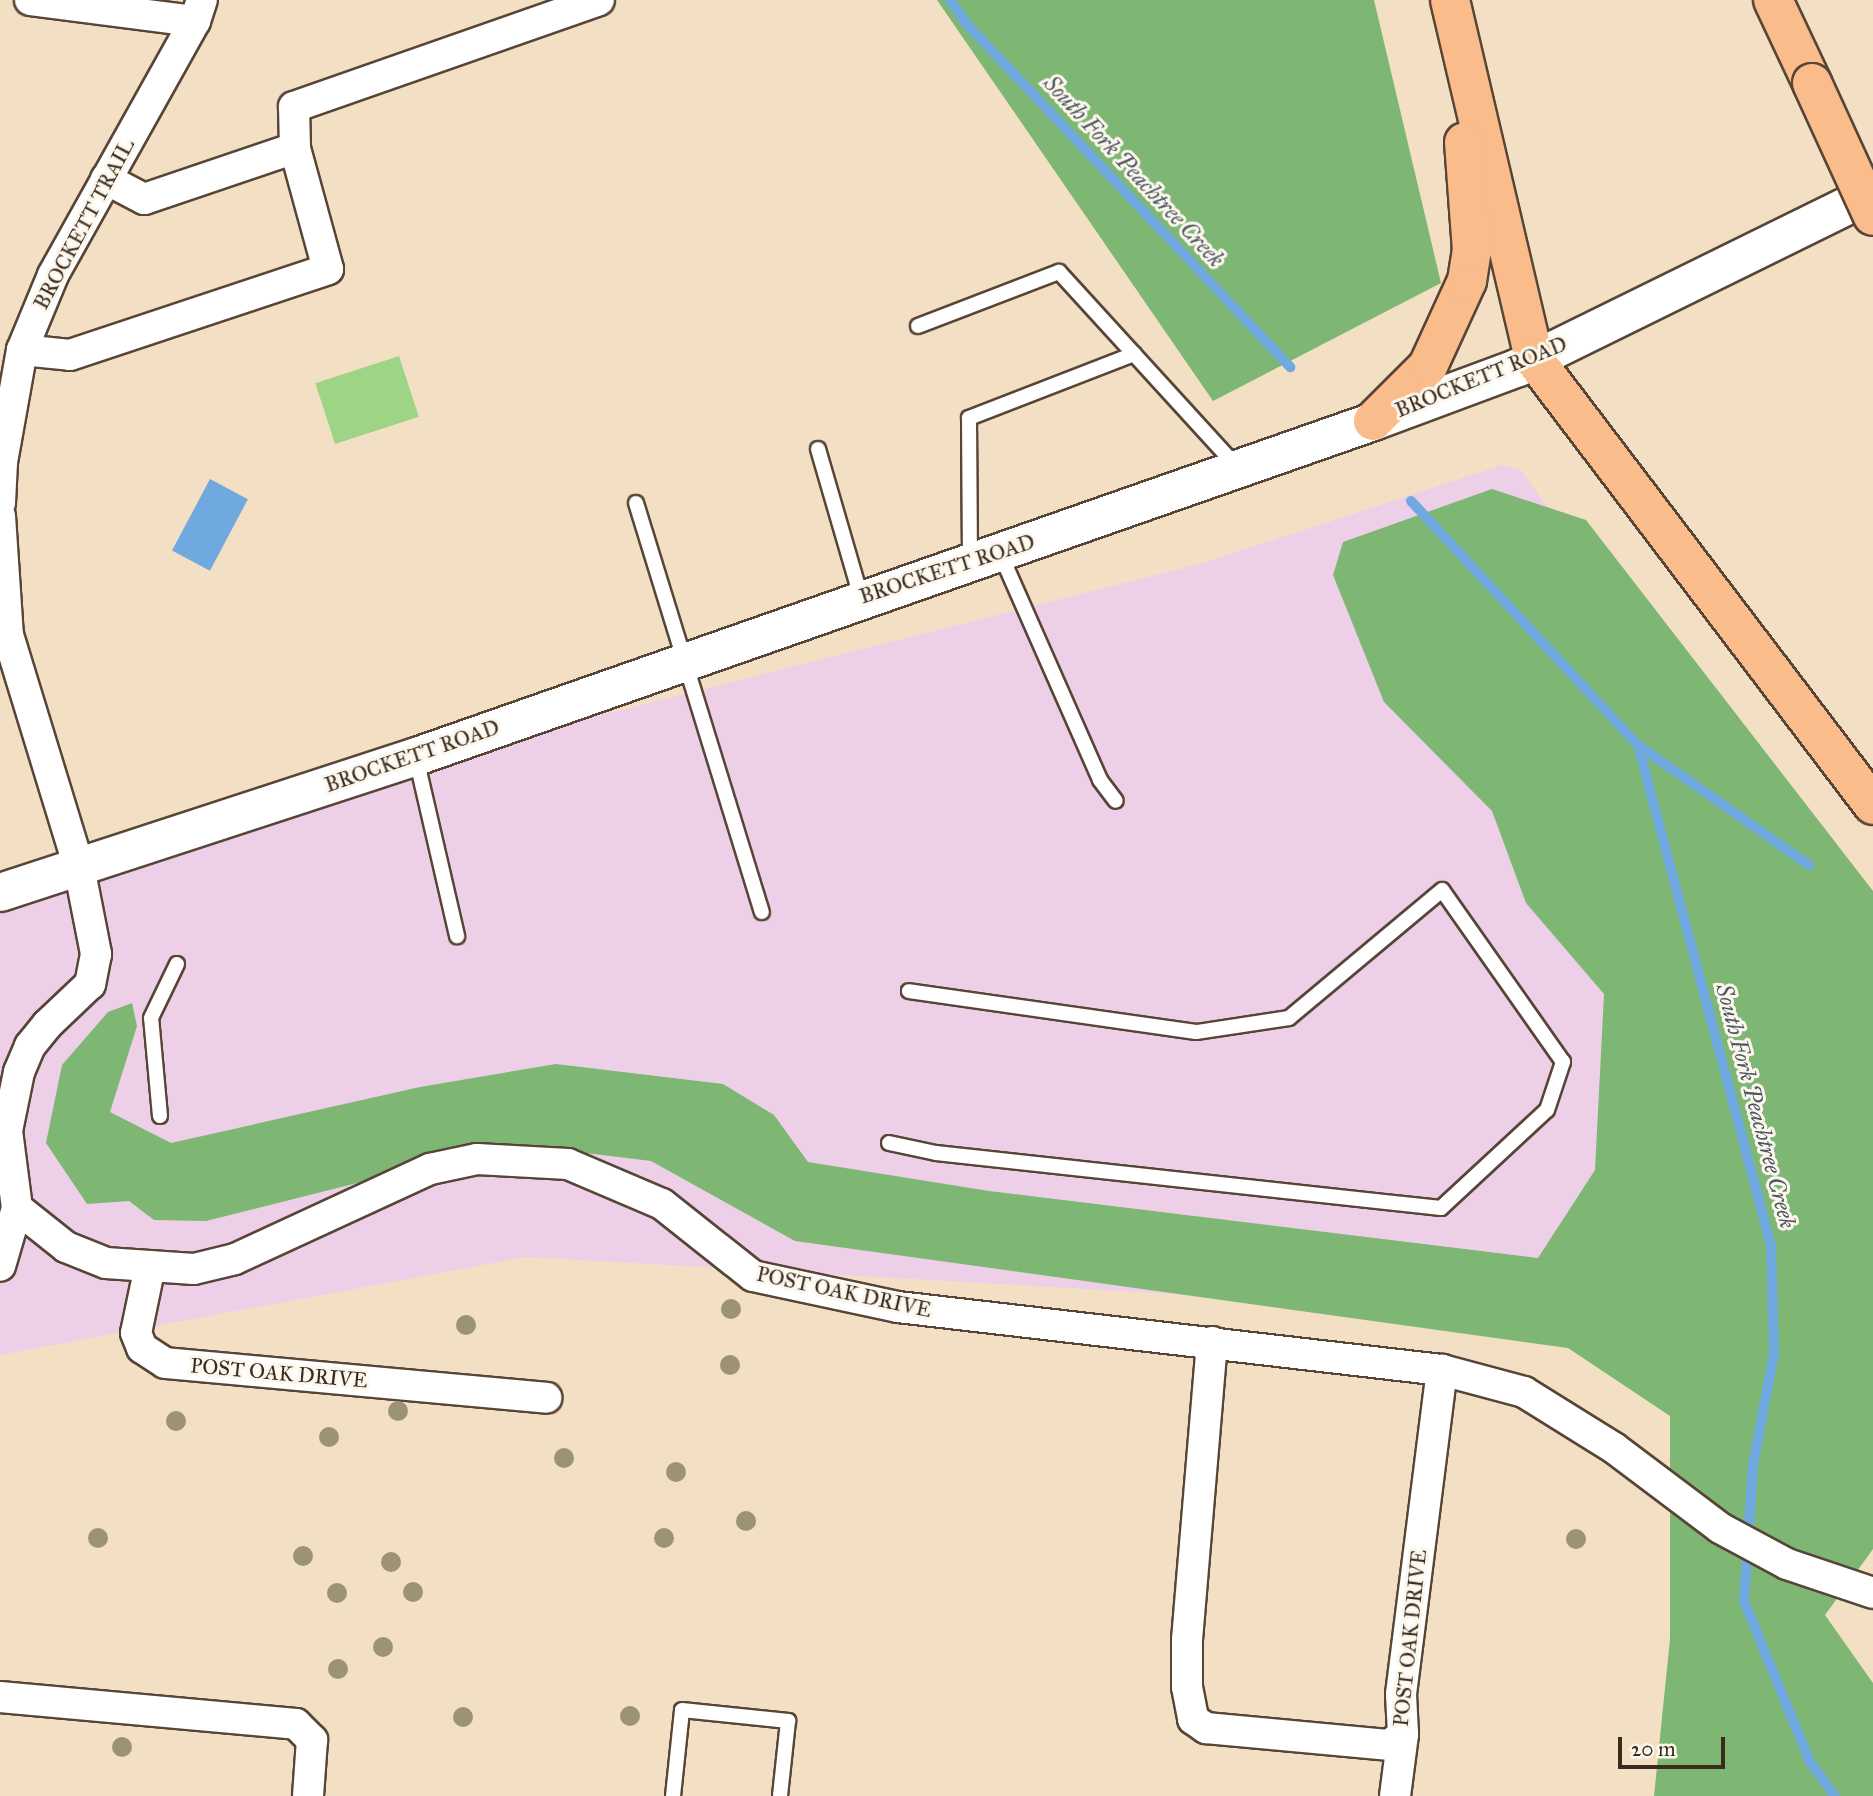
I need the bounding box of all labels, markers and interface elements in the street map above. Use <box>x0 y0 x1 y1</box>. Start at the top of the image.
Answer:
water label: South Fork Peachtree Creek <box>1038 69 1230 273</box>
street label: BROCKETT TRAIL <box>28 134 140 314</box>
street label: BROCKETT ROAD <box>1392 331 1570 423</box>
street label: BROCKETT ROAD <box>856 529 1038 609</box>
street label: BROCKETT ROAD <box>322 714 502 798</box>
water label: South Fork Peachtree Creek <box>1710 981 1802 1231</box>
street label: POST OAK DRIVE <box>754 1261 934 1323</box>
street label: POST OAK DRIVE <box>189 1353 369 1393</box>
street label: POST OAK DRIVE <box>1388 1548 1432 1728</box>
scale bar <box>1621 1722 1728 1766</box>
text: 20 m <box>1631 1736 1676 1762</box>

